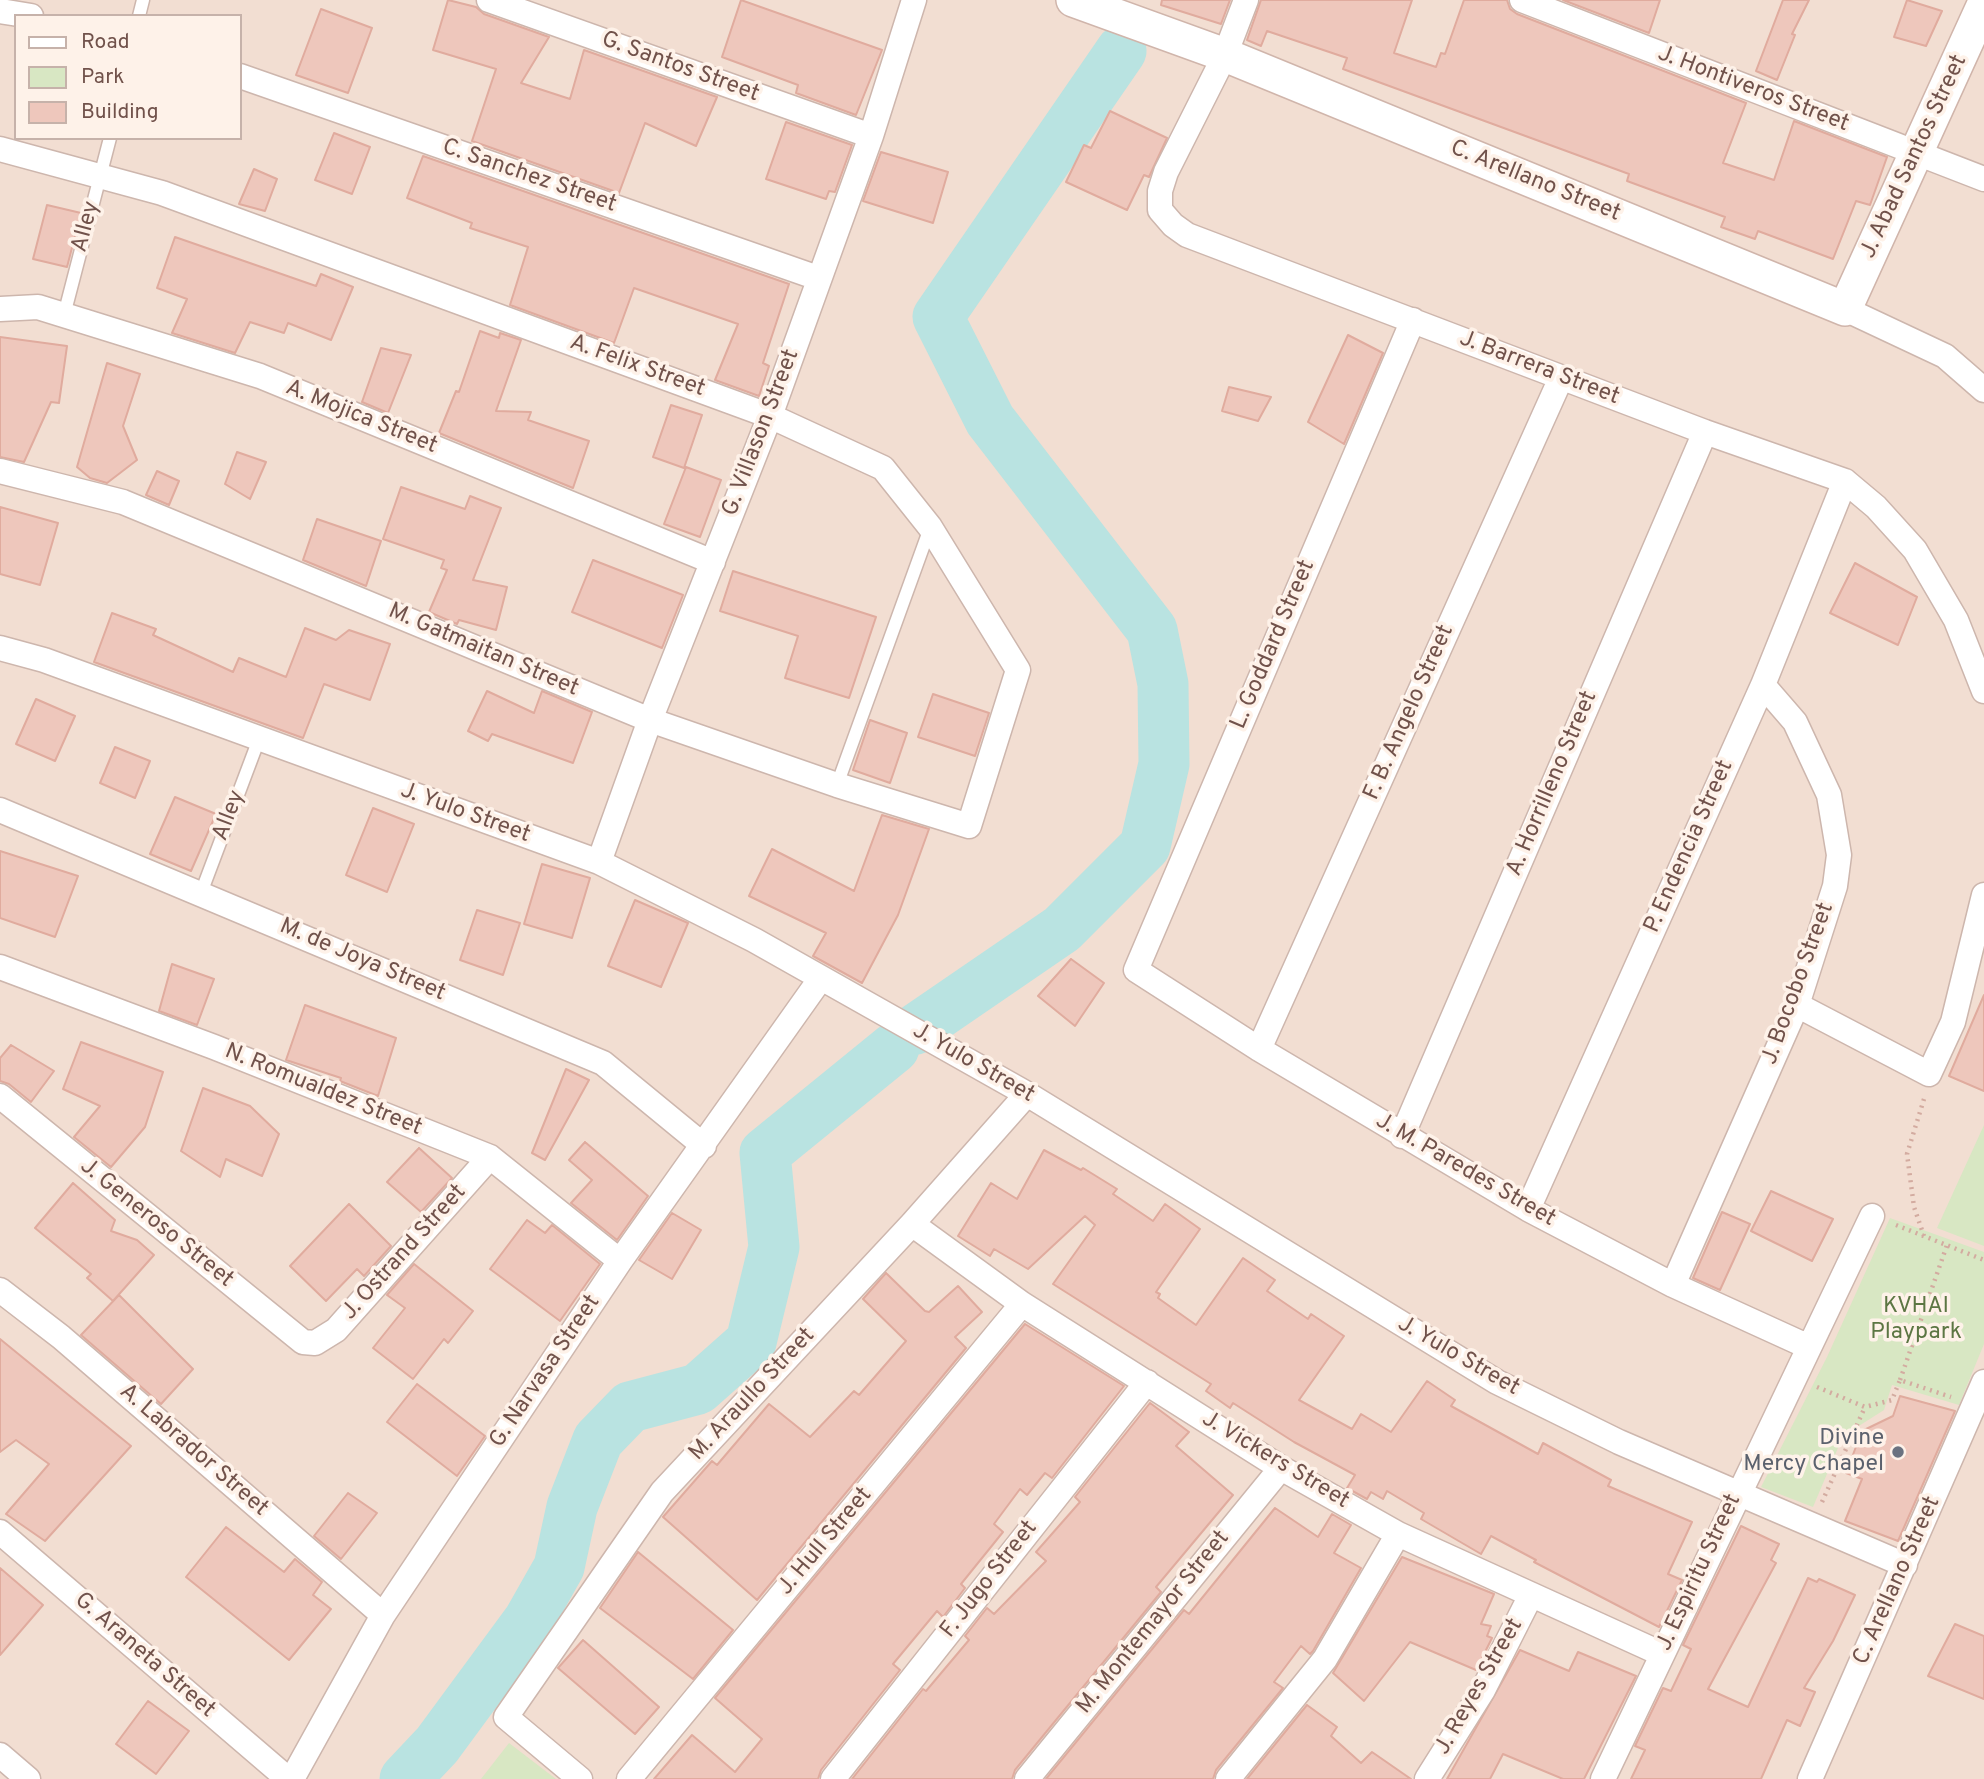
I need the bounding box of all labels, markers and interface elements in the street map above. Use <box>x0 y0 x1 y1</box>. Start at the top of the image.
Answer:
legend <box>14 14 242 140</box>
street label: G. Santos Street <box>597 27 763 109</box>
text: Road <box>81 29 130 56</box>
street label: J. Hontiveros Street <box>1653 41 1853 139</box>
street label: J. Abad Santos Street <box>1856 51 1974 263</box>
text: Park <box>81 64 124 91</box>
text: Building <box>81 99 159 126</box>
street label: C. Sanchez Street <box>438 134 620 220</box>
street label: C. Arellano Street <box>1446 135 1624 229</box>
street label: Alley <box>67 198 107 256</box>
street label: J. Barrera Street <box>1455 326 1623 412</box>
street label: A. Felix Street <box>565 330 709 404</box>
street label: G. Villason Street <box>718 346 806 520</box>
street label: A. Mojica Street <box>281 375 441 461</box>
street label: L. Goddard Street <box>1226 556 1322 734</box>
street label: M. Gatmaitan Street <box>384 598 582 704</box>
street label: F. B. Angelo Street <box>1359 621 1461 805</box>
street label: A. Horrilleno Street <box>1502 687 1604 881</box>
street label: P. Endencia Street <box>1640 756 1740 938</box>
street label: J. Yulo Street <box>396 778 534 850</box>
street label: Alley <box>208 787 252 845</box>
street label: J. Bocobo Street <box>1757 899 1841 1069</box>
street label: M. de Joya Street <box>275 914 449 1008</box>
street label: J. Yulo Street <box>907 1018 1039 1110</box>
street label: N. Romualdez Street <box>220 1039 426 1143</box>
street label: J. M. Paredes Street <box>1370 1108 1560 1234</box>
street label: J. Generoso Street <box>74 1154 238 1294</box>
street label: J. Ostrand Street <box>337 1180 473 1326</box>
street label: G. Narvasa Street <box>485 1290 607 1454</box>
park label: KVHAI Playpark <box>1870 1293 1962 1347</box>
street label: J. Yulo Street <box>1392 1311 1524 1403</box>
street label: M. Araullo Street <box>684 1323 822 1467</box>
street label: A. Labrador Street <box>113 1379 273 1523</box>
street label: J. Vickers Street <box>1196 1406 1354 1516</box>
place label: Divine Mercy Chapel <box>1743 1425 1884 1479</box>
marker: Divine Mercy Chapel <box>1890 1444 1906 1460</box>
street label: J. Hull Street <box>773 1483 879 1601</box>
street label: J. Espiritu Street <box>1652 1490 1748 1656</box>
street label: C. Arellano Street <box>1849 1493 1947 1669</box>
street label: F. Jugo Street <box>936 1516 1044 1644</box>
street label: M. Montemayor Street <box>1072 1526 1236 1720</box>
street label: G. Araneta Street <box>68 1587 220 1725</box>
street label: J. Reyes Street <box>1430 1614 1530 1760</box>

